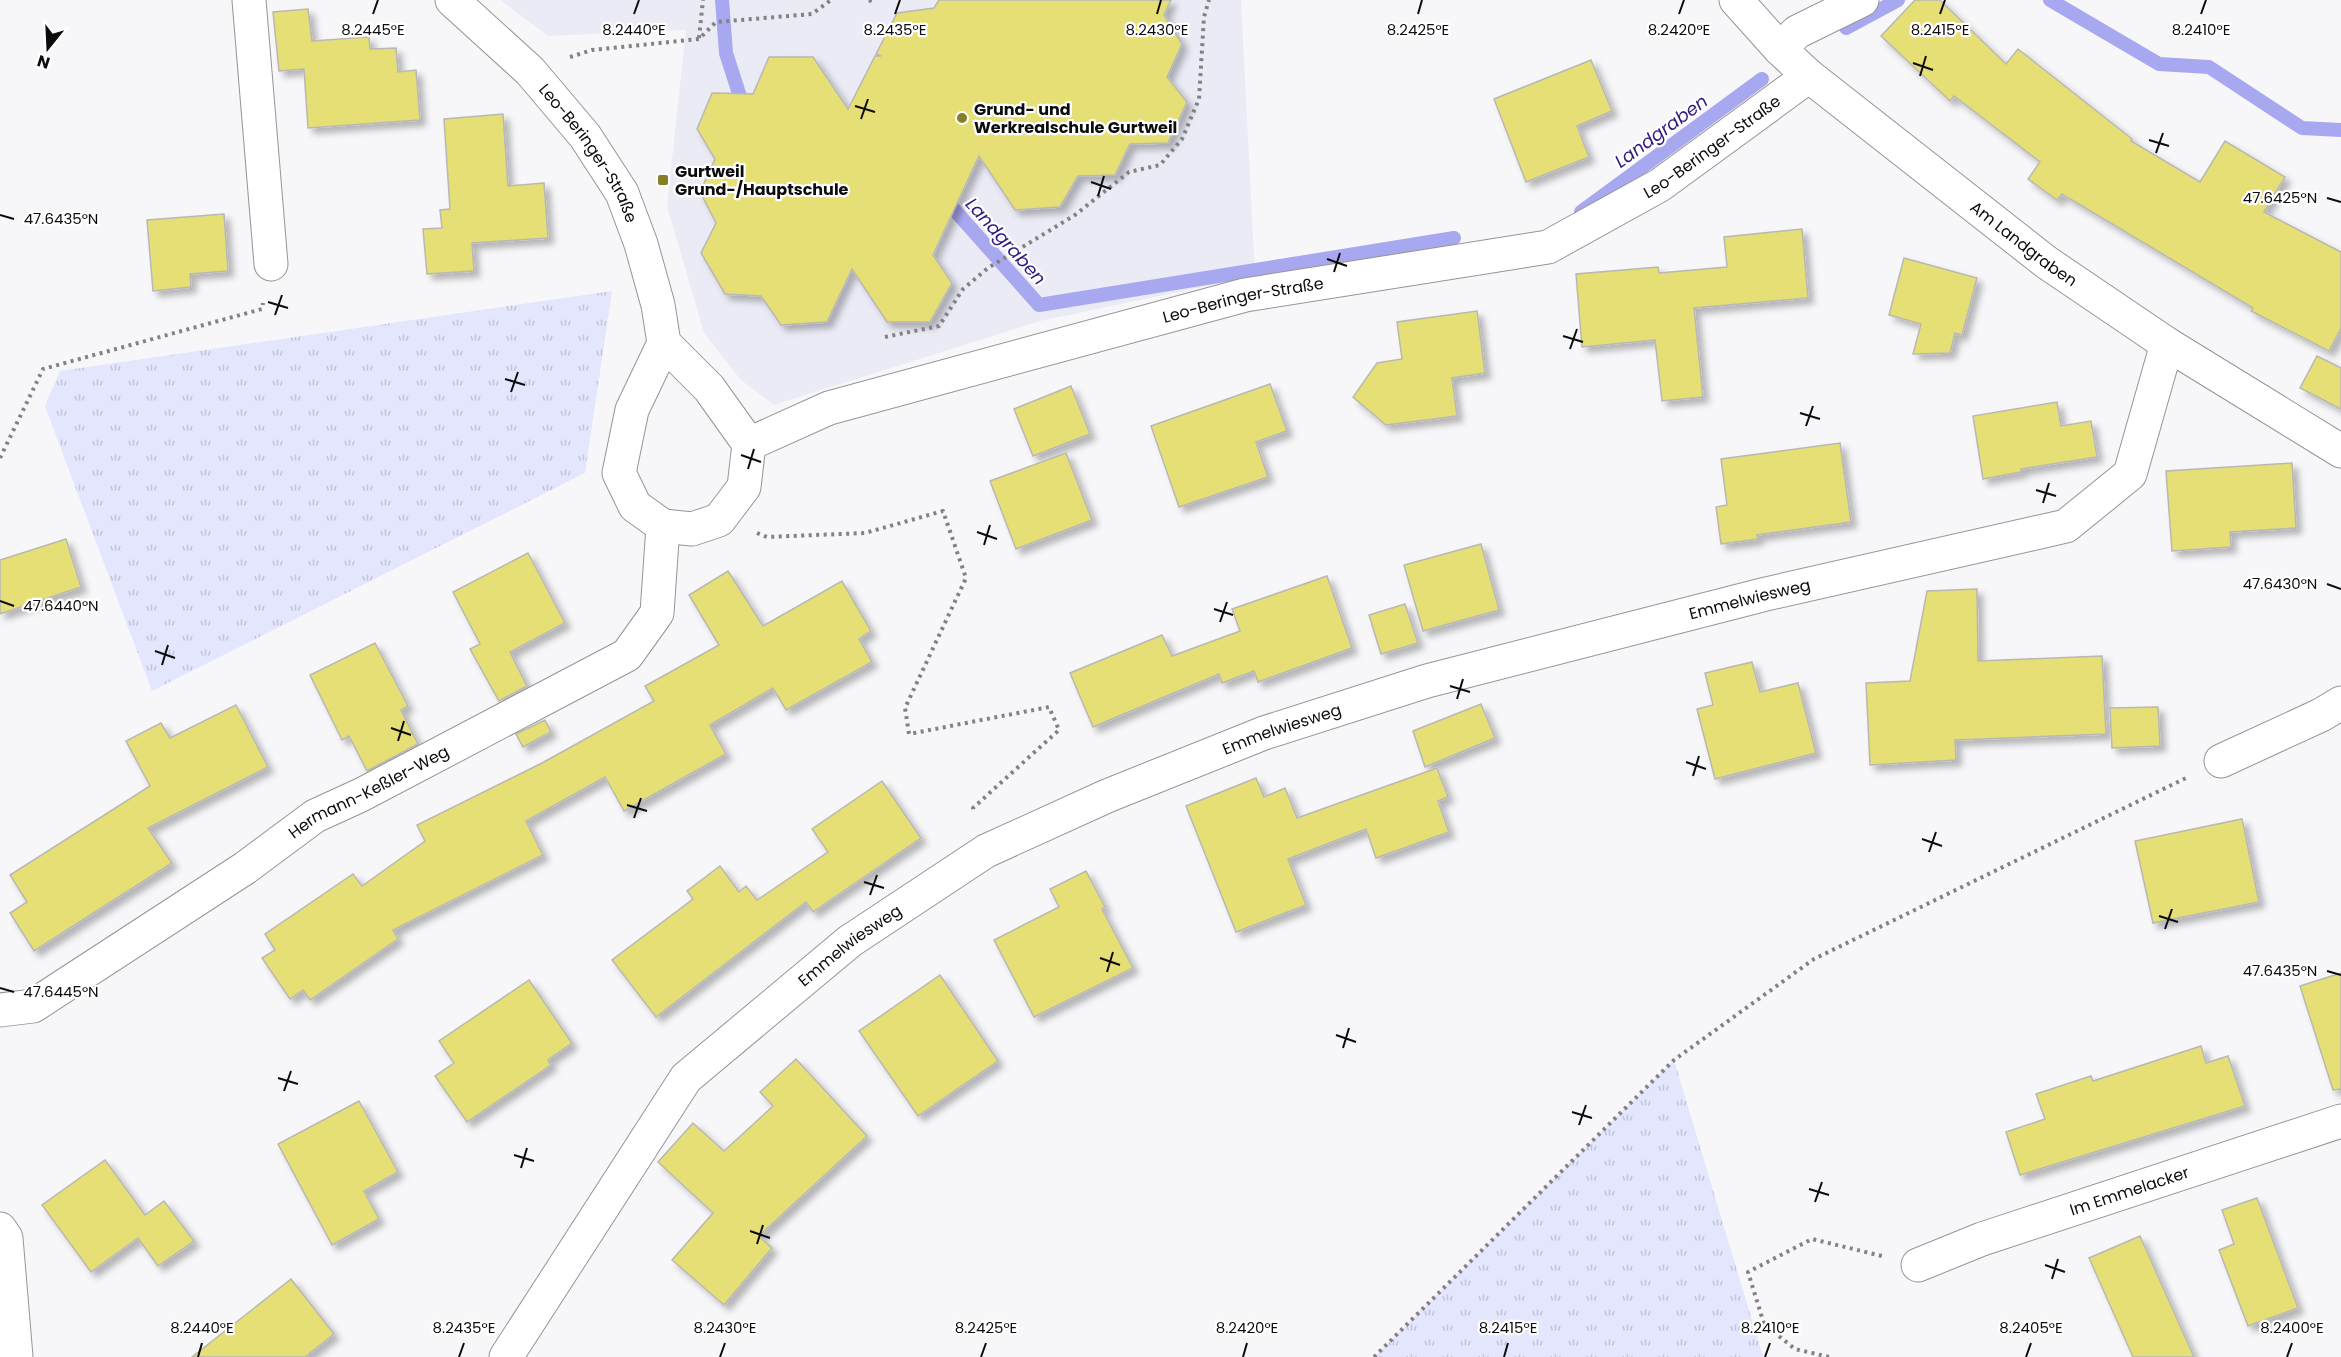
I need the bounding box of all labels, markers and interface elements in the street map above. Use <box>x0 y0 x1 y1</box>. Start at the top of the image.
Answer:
north arrow <box>18 18 78 78</box>
text: 8.2445°E <box>341 19 405 40</box>
text: 8.2440°E <box>602 19 666 40</box>
text: 8.2435°E <box>864 19 926 40</box>
text: 8.2430°E <box>1126 19 1188 40</box>
text: 8.2425°E <box>1387 19 1449 40</box>
text: 8.2420°E <box>1648 19 1710 40</box>
text: 8.2415°E <box>1911 19 1969 40</box>
text: 8.2410°E <box>2172 19 2230 40</box>
text: N <box>34 49 53 75</box>
street label: Leo-Beringer-Straße <box>534 78 643 226</box>
water label: Landgraben <box>1609 89 1713 173</box>
street label: Leo-Beringer-Straße <box>1639 89 1785 204</box>
place label: Grund- und Werkrealschule Gurtweil <box>974 98 1177 139</box>
marker: Grund- und Werkrealschule Gurtweil <box>955 111 969 125</box>
place label: Gurtweil Grund-/Hauptschule <box>675 160 849 201</box>
marker: Gurtweil Grund-/Hauptschule <box>656 173 670 187</box>
text: 47.6425°N <box>2243 187 2317 208</box>
water label: Landgraben <box>960 192 1052 290</box>
street label: Am Landgraben <box>1966 195 2082 292</box>
text: 47.6435°N <box>24 208 98 229</box>
street label: Leo-Beringer-Straße <box>1160 271 1325 328</box>
street label: Emmelwiesweg <box>1687 573 1813 625</box>
text: 47.6430°N <box>2243 573 2317 594</box>
text: 47.6440°N <box>23 595 99 616</box>
street label: Emmelwiesweg <box>1219 698 1344 760</box>
street label: Hermann-Keßler-Weg <box>283 739 453 844</box>
street label: Emmelwiesweg <box>793 899 906 991</box>
text: 47.6435°N <box>2243 960 2317 981</box>
text: 47.6445°N <box>23 981 99 1002</box>
street label: Im Emmelacker <box>2066 1160 2192 1221</box>
text: 8.2440°E <box>170 1317 234 1338</box>
text: 8.2435°E <box>433 1317 495 1338</box>
text: 8.2430°E <box>694 1317 756 1338</box>
text: 8.2425°E <box>955 1317 1017 1338</box>
text: 8.2420°E <box>1216 1317 1278 1338</box>
text: 8.2415°E <box>1479 1317 1537 1338</box>
text: 8.2410°E <box>1741 1317 1799 1338</box>
text: 8.2405°E <box>1999 1317 2063 1338</box>
text: 8.2400°E <box>2260 1317 2324 1338</box>

